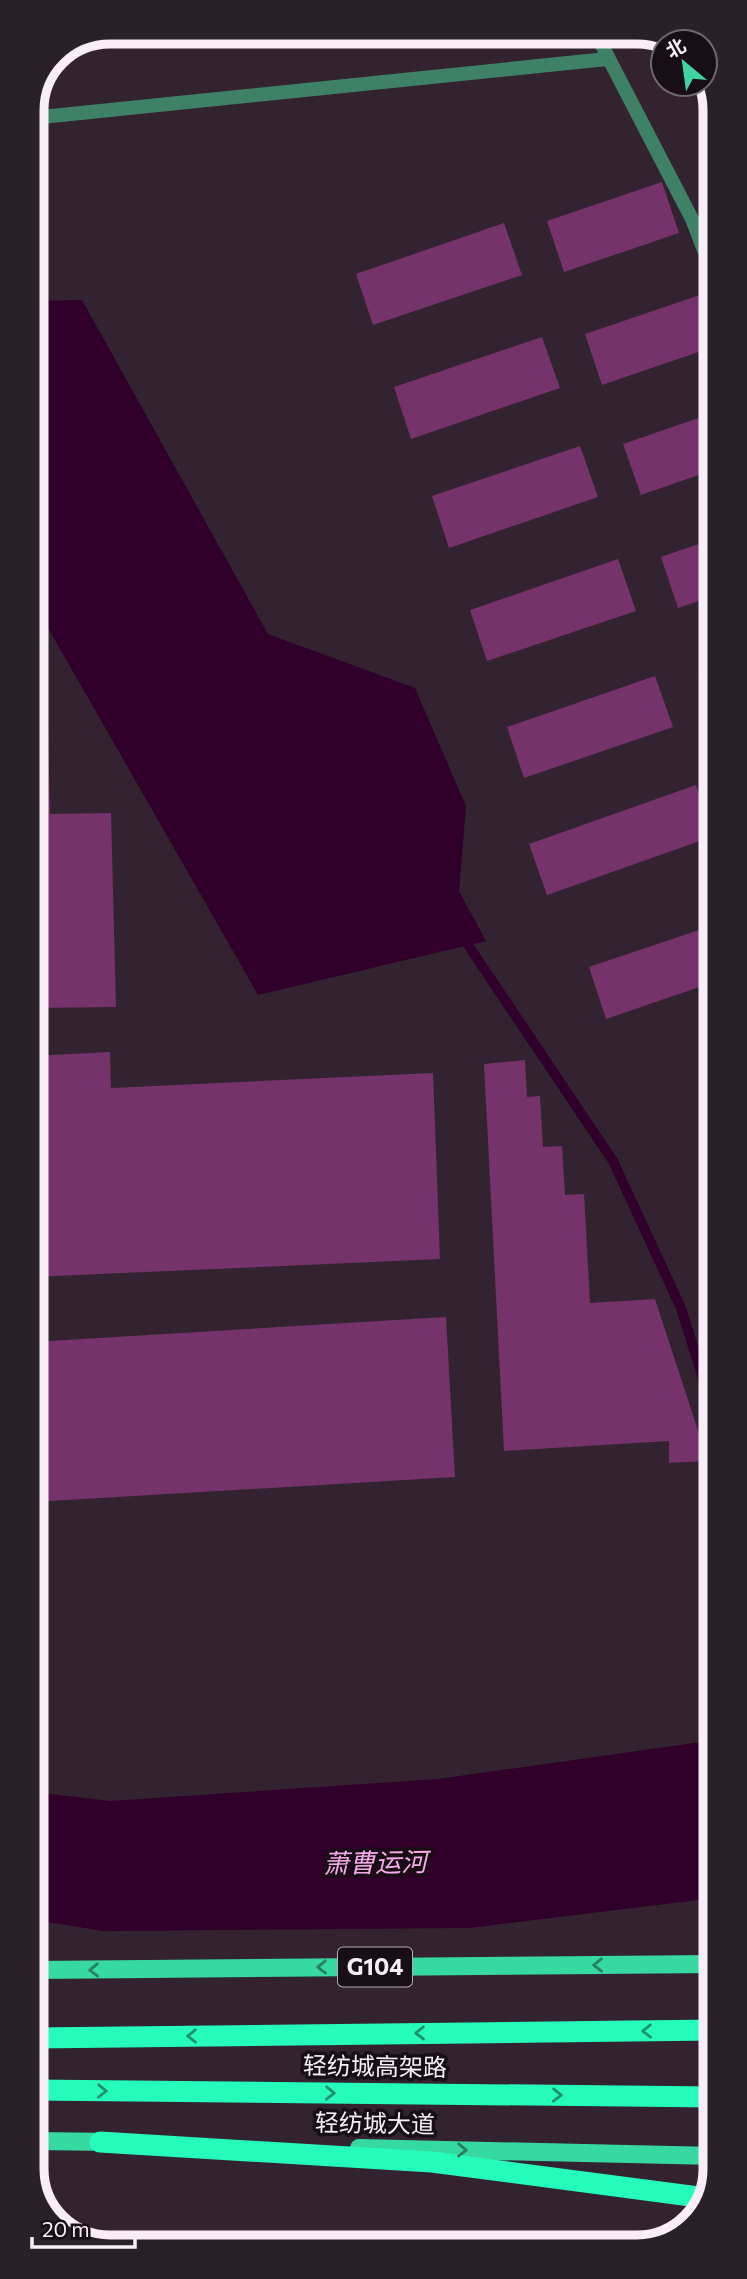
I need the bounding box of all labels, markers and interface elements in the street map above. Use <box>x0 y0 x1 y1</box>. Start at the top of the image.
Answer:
north arrow <box>649 28 719 98</box>
text: 北 <box>662 33 689 62</box>
water label: 萧曹运河 <box>323 1845 432 1878</box>
road number: G104 <box>338 1948 412 1986</box>
one-way arrow <box>592 1957 603 1973</box>
one-way arrow <box>316 1960 327 1975</box>
one-way arrow <box>88 1962 99 1978</box>
one-way arrow <box>641 2023 652 2039</box>
one-way arrow <box>414 2026 425 2041</box>
one-way arrow <box>186 2028 197 2044</box>
street label: 轻纺城高架路 <box>303 2050 447 2081</box>
one-way arrow <box>97 2083 108 2099</box>
one-way arrow <box>325 2085 335 2101</box>
one-way arrow <box>552 2088 563 2103</box>
street label: 轻纺城大道 <box>315 2107 435 2138</box>
one-way arrow <box>457 2143 468 2158</box>
scale bar <box>32 2206 135 2250</box>
text: 20 m <box>42 2216 90 2241</box>

